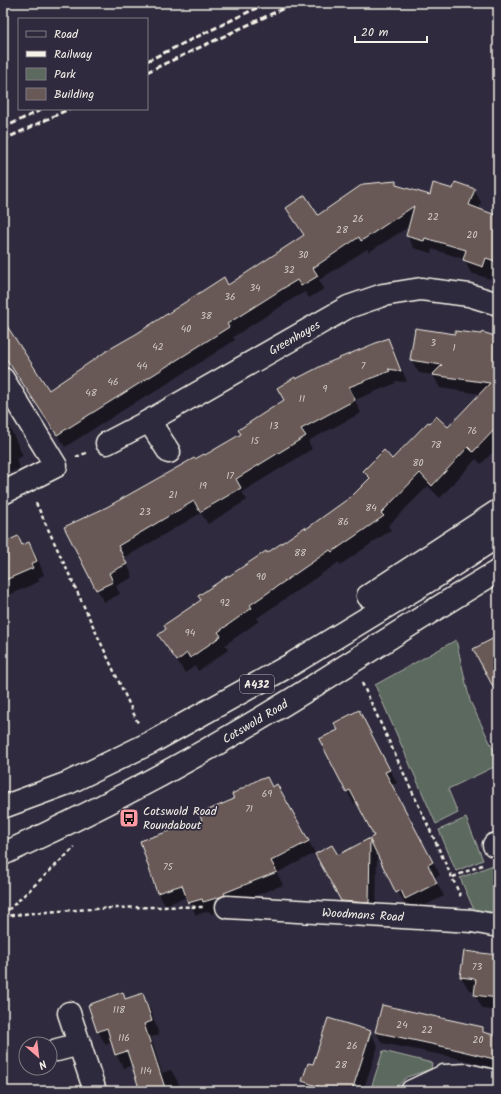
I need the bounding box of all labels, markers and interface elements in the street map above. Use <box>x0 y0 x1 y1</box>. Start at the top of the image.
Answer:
legend <box>18 18 148 110</box>
scale bar <box>355 18 427 44</box>
text: 20 m <box>361 23 389 42</box>
text: Road <box>54 25 79 44</box>
text: Railway <box>54 45 92 64</box>
text: Park <box>54 65 76 84</box>
text: Building <box>54 85 94 104</box>
house number: 22 <box>427 209 439 225</box>
house number: 26 <box>352 211 364 227</box>
house number: 28 <box>336 222 349 238</box>
house number: 20 <box>467 227 477 243</box>
house number: 30 <box>298 247 308 263</box>
house number: 32 <box>283 262 295 278</box>
house number: 34 <box>249 280 261 296</box>
house number: 36 <box>224 289 236 305</box>
house number: 38 <box>200 308 213 324</box>
street label: Greenhayes <box>265 316 324 360</box>
house number: 40 <box>181 321 191 337</box>
house number: 3 <box>430 335 436 351</box>
house number: 42 <box>152 339 164 355</box>
house number: 1 <box>452 340 456 356</box>
house number: 44 <box>136 358 148 374</box>
house number: 7 <box>361 358 366 374</box>
house number: 46 <box>107 374 119 390</box>
house number: 9 <box>323 381 328 397</box>
house number: 48 <box>85 385 98 401</box>
house number: 11 <box>299 391 305 407</box>
house number: 13 <box>270 418 279 434</box>
house number: 76 <box>467 423 477 439</box>
house number: 15 <box>251 433 260 449</box>
house number: 78 <box>431 437 442 453</box>
house number: 80 <box>412 455 424 471</box>
house number: 17 <box>226 468 234 484</box>
house number: 19 <box>199 478 207 494</box>
house number: 21 <box>169 487 177 503</box>
house number: 84 <box>365 500 377 516</box>
house number: 23 <box>139 504 151 520</box>
house number: 86 <box>337 514 349 530</box>
house number: 88 <box>294 545 307 561</box>
house number: 90 <box>256 569 266 585</box>
house number: 92 <box>220 595 231 611</box>
house number: 94 <box>185 625 196 641</box>
road number: A432 <box>240 675 274 693</box>
street label: Cotswold Road <box>219 694 293 749</box>
house number: 69 <box>262 786 272 802</box>
house number: 71 <box>245 801 253 817</box>
place label: Cotswold Road Roundabout <box>143 802 218 835</box>
bus stop icon: Cotswold Road Roundabout <box>118 807 140 829</box>
house number: 75 <box>163 859 174 875</box>
street label: Woodmans Road <box>321 903 405 927</box>
house number: 73 <box>472 959 482 975</box>
house number: 118 <box>113 1002 126 1018</box>
house number: 24 <box>396 1017 408 1033</box>
house number: 22 <box>421 1022 433 1038</box>
house number: 116 <box>118 1030 130 1046</box>
house number: 20 <box>473 1032 483 1048</box>
north arrow <box>18 1036 58 1076</box>
house number: 26 <box>346 1038 358 1054</box>
text: N <box>35 1054 50 1074</box>
house number: 28 <box>335 1057 348 1073</box>
house number: 114 <box>140 1063 152 1079</box>

